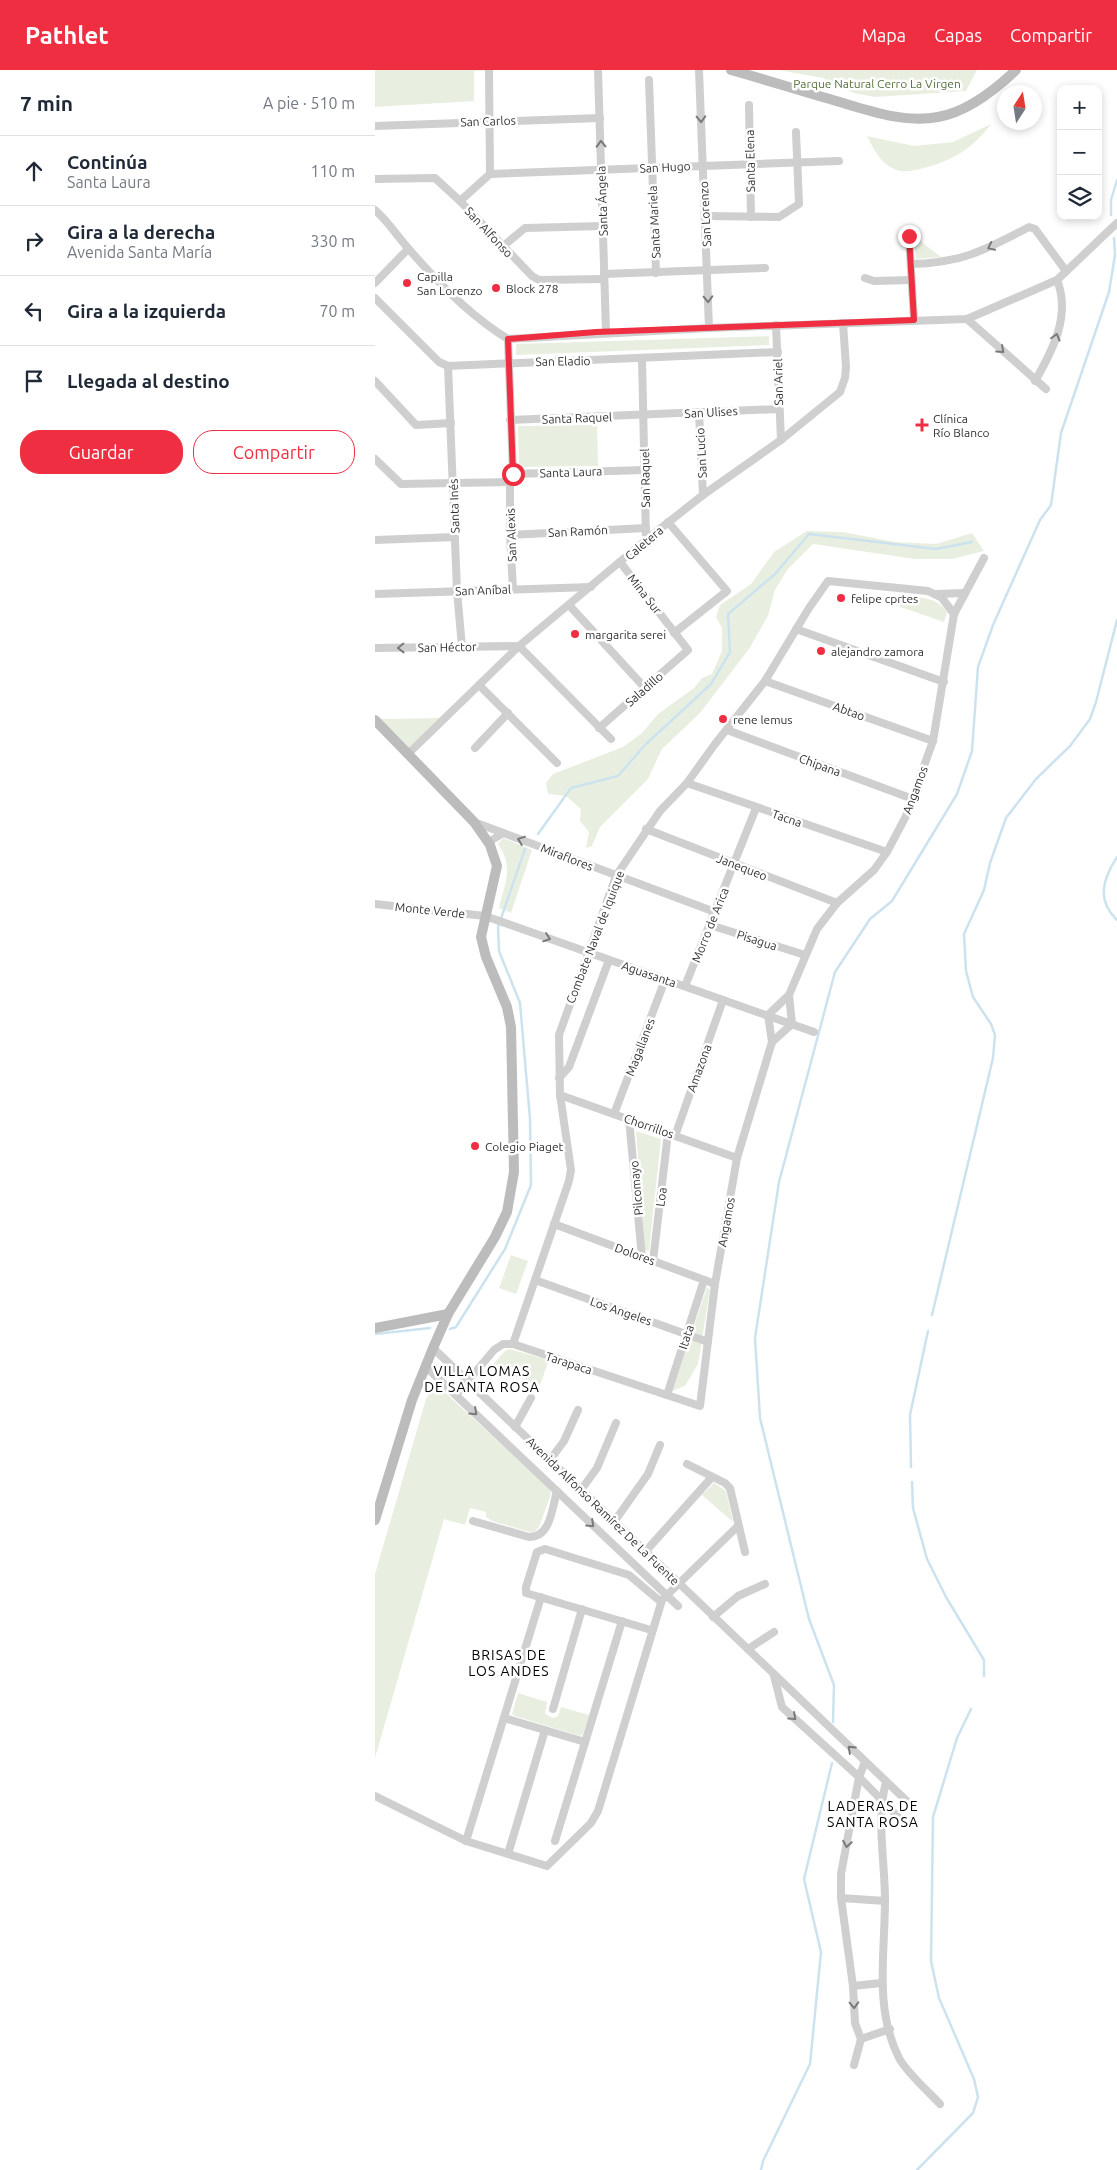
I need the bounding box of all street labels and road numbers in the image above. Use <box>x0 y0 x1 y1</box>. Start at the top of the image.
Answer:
street label: San Carlos <box>460 114 516 128</box>
street label: Santa Elena <box>743 130 757 192</box>
street label: San Hugo <box>639 159 691 175</box>
street label: Santa Ángela <box>594 166 610 236</box>
street label: San Lorenzo <box>697 181 713 247</box>
street label: Santa Mariela <box>646 185 662 259</box>
street label: San Alfonso <box>463 204 515 260</box>
street label: San Eladio <box>535 354 591 368</box>
street label: San Ariel <box>771 358 785 406</box>
street label: San Ulises <box>684 404 738 420</box>
street label: Santa Raquel <box>542 410 612 426</box>
street label: San Lucio <box>693 427 709 479</box>
street label: San Raquel <box>638 448 652 508</box>
street label: Santa Laura <box>539 464 603 480</box>
street label: Santa Inés <box>447 478 461 534</box>
street label: San Alexis <box>504 508 518 562</box>
street label: San Ramón <box>548 523 608 539</box>
street label: Caletera <box>622 523 666 563</box>
street label: Mina Sur <box>625 572 665 617</box>
street label: San Aníbal <box>455 583 511 597</box>
street label: San Héctor <box>417 640 477 654</box>
street label: Saladillo <box>623 669 665 709</box>
street label: Abtao <box>831 699 867 723</box>
street label: Chipana <box>797 751 843 779</box>
street label: Angamos <box>900 764 930 816</box>
street label: Tacna <box>770 807 804 829</box>
street label: Miraflores <box>539 841 595 873</box>
street label: Janequeo <box>715 851 769 883</box>
street label: Combate Naval de Iquique <box>564 869 626 1005</box>
street label: Morro de Arica <box>689 886 731 964</box>
street label: Monte Verde <box>394 900 466 920</box>
street label: Pisagua <box>735 927 779 953</box>
street label: Aguasanta <box>620 959 678 989</box>
street label: Magallanes <box>623 1016 657 1078</box>
street label: Amazona <box>684 1042 714 1094</box>
street label: Chorrillos <box>622 1111 676 1141</box>
street label: Pilcomayo <box>627 1160 645 1216</box>
street label: Loa <box>653 1187 669 1207</box>
street label: Angamos <box>715 1196 737 1248</box>
street label: Dolores <box>613 1241 657 1267</box>
street label: Los Angeles <box>589 1294 653 1328</box>
street label: Itata <box>676 1323 696 1351</box>
street label: Tarapaca <box>544 1349 594 1377</box>
street label: Avenida Alfonso Ramírez De La Fuente <box>524 1434 682 1588</box>

